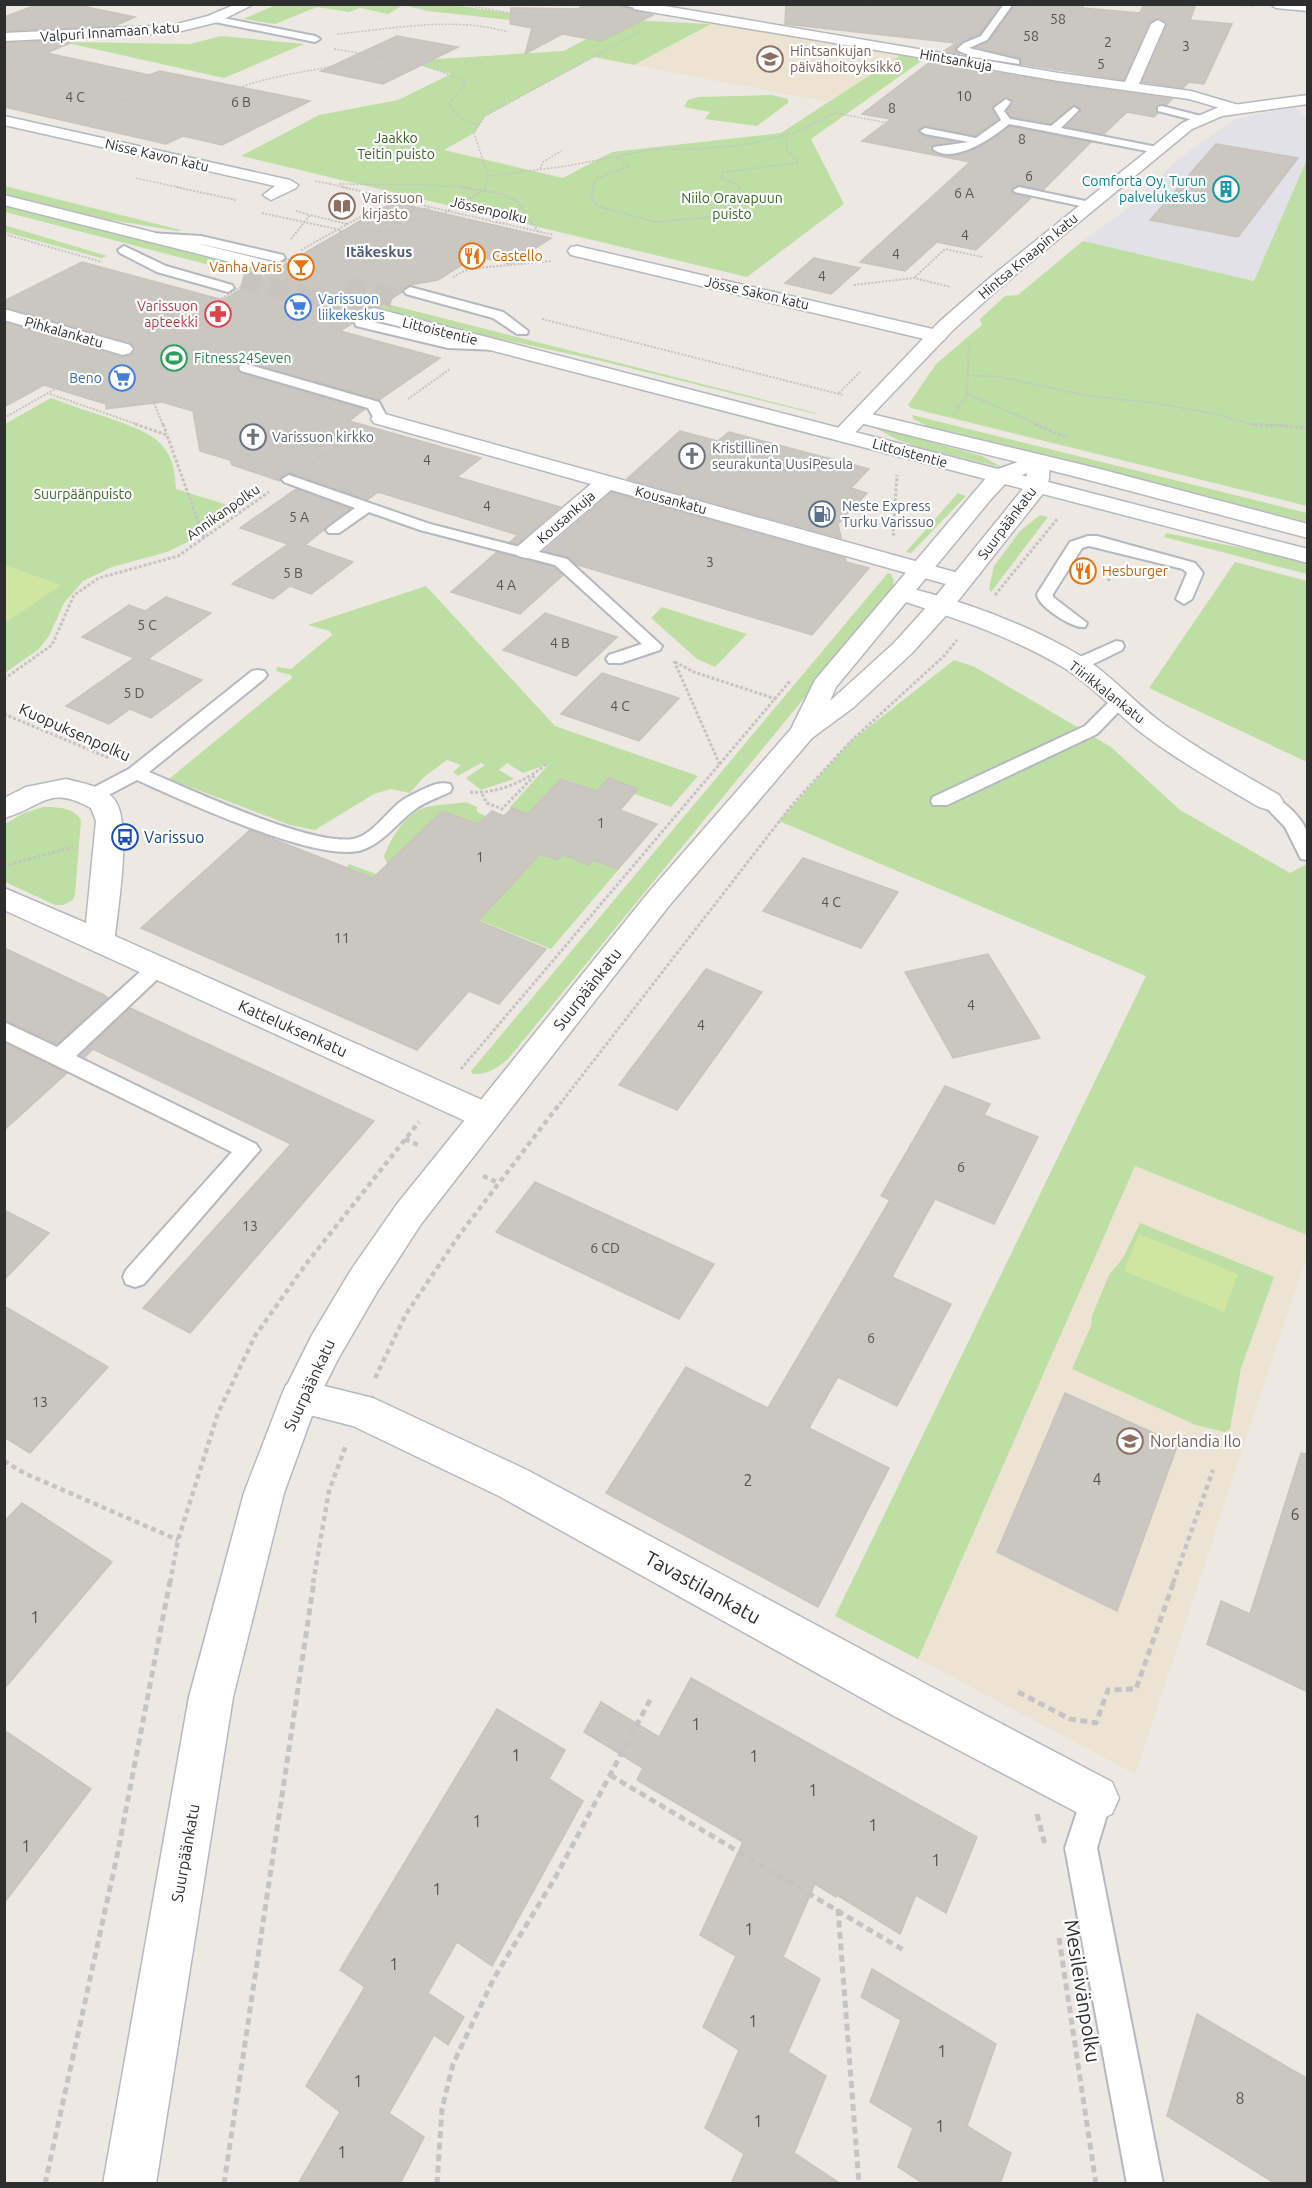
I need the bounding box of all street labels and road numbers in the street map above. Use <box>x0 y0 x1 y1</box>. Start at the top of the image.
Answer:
street label: Valpuri Innamaan katu <box>40 19 180 45</box>
street label: Hintsankuja <box>918 46 994 74</box>
street label: Nisse Kavon katu <box>103 135 211 175</box>
street label: Jössenpolku <box>449 193 529 227</box>
street label: Hintsa Knaapin katu <box>975 210 1081 302</box>
street label: Jösse Sakon katu <box>703 273 811 313</box>
street label: Pihkalankatu <box>23 313 105 351</box>
street label: Littoistentie <box>401 314 479 348</box>
street label: Littoistentie <box>871 435 949 471</box>
street label: Annikanpolku <box>183 481 263 543</box>
street label: Kousankatu <box>633 483 709 517</box>
street label: Suurpäänkatu <box>974 483 1040 563</box>
street label: Kousankuja <box>534 488 598 546</box>
street label: Tiirikkalankatu <box>1066 658 1148 726</box>
street label: Kuopuksenpolku <box>17 699 133 765</box>
street label: Suurpäänkatu <box>549 944 625 1034</box>
street label: Katteluksenkatu <box>236 996 350 1060</box>
street label: Suurpäänkatu <box>280 1336 338 1434</box>
street label: Tavastilankatu <box>641 1546 765 1628</box>
street label: Suurpäänkatu <box>168 1802 202 1904</box>
street label: Mesileivänpolku <box>1060 1918 1106 2064</box>

